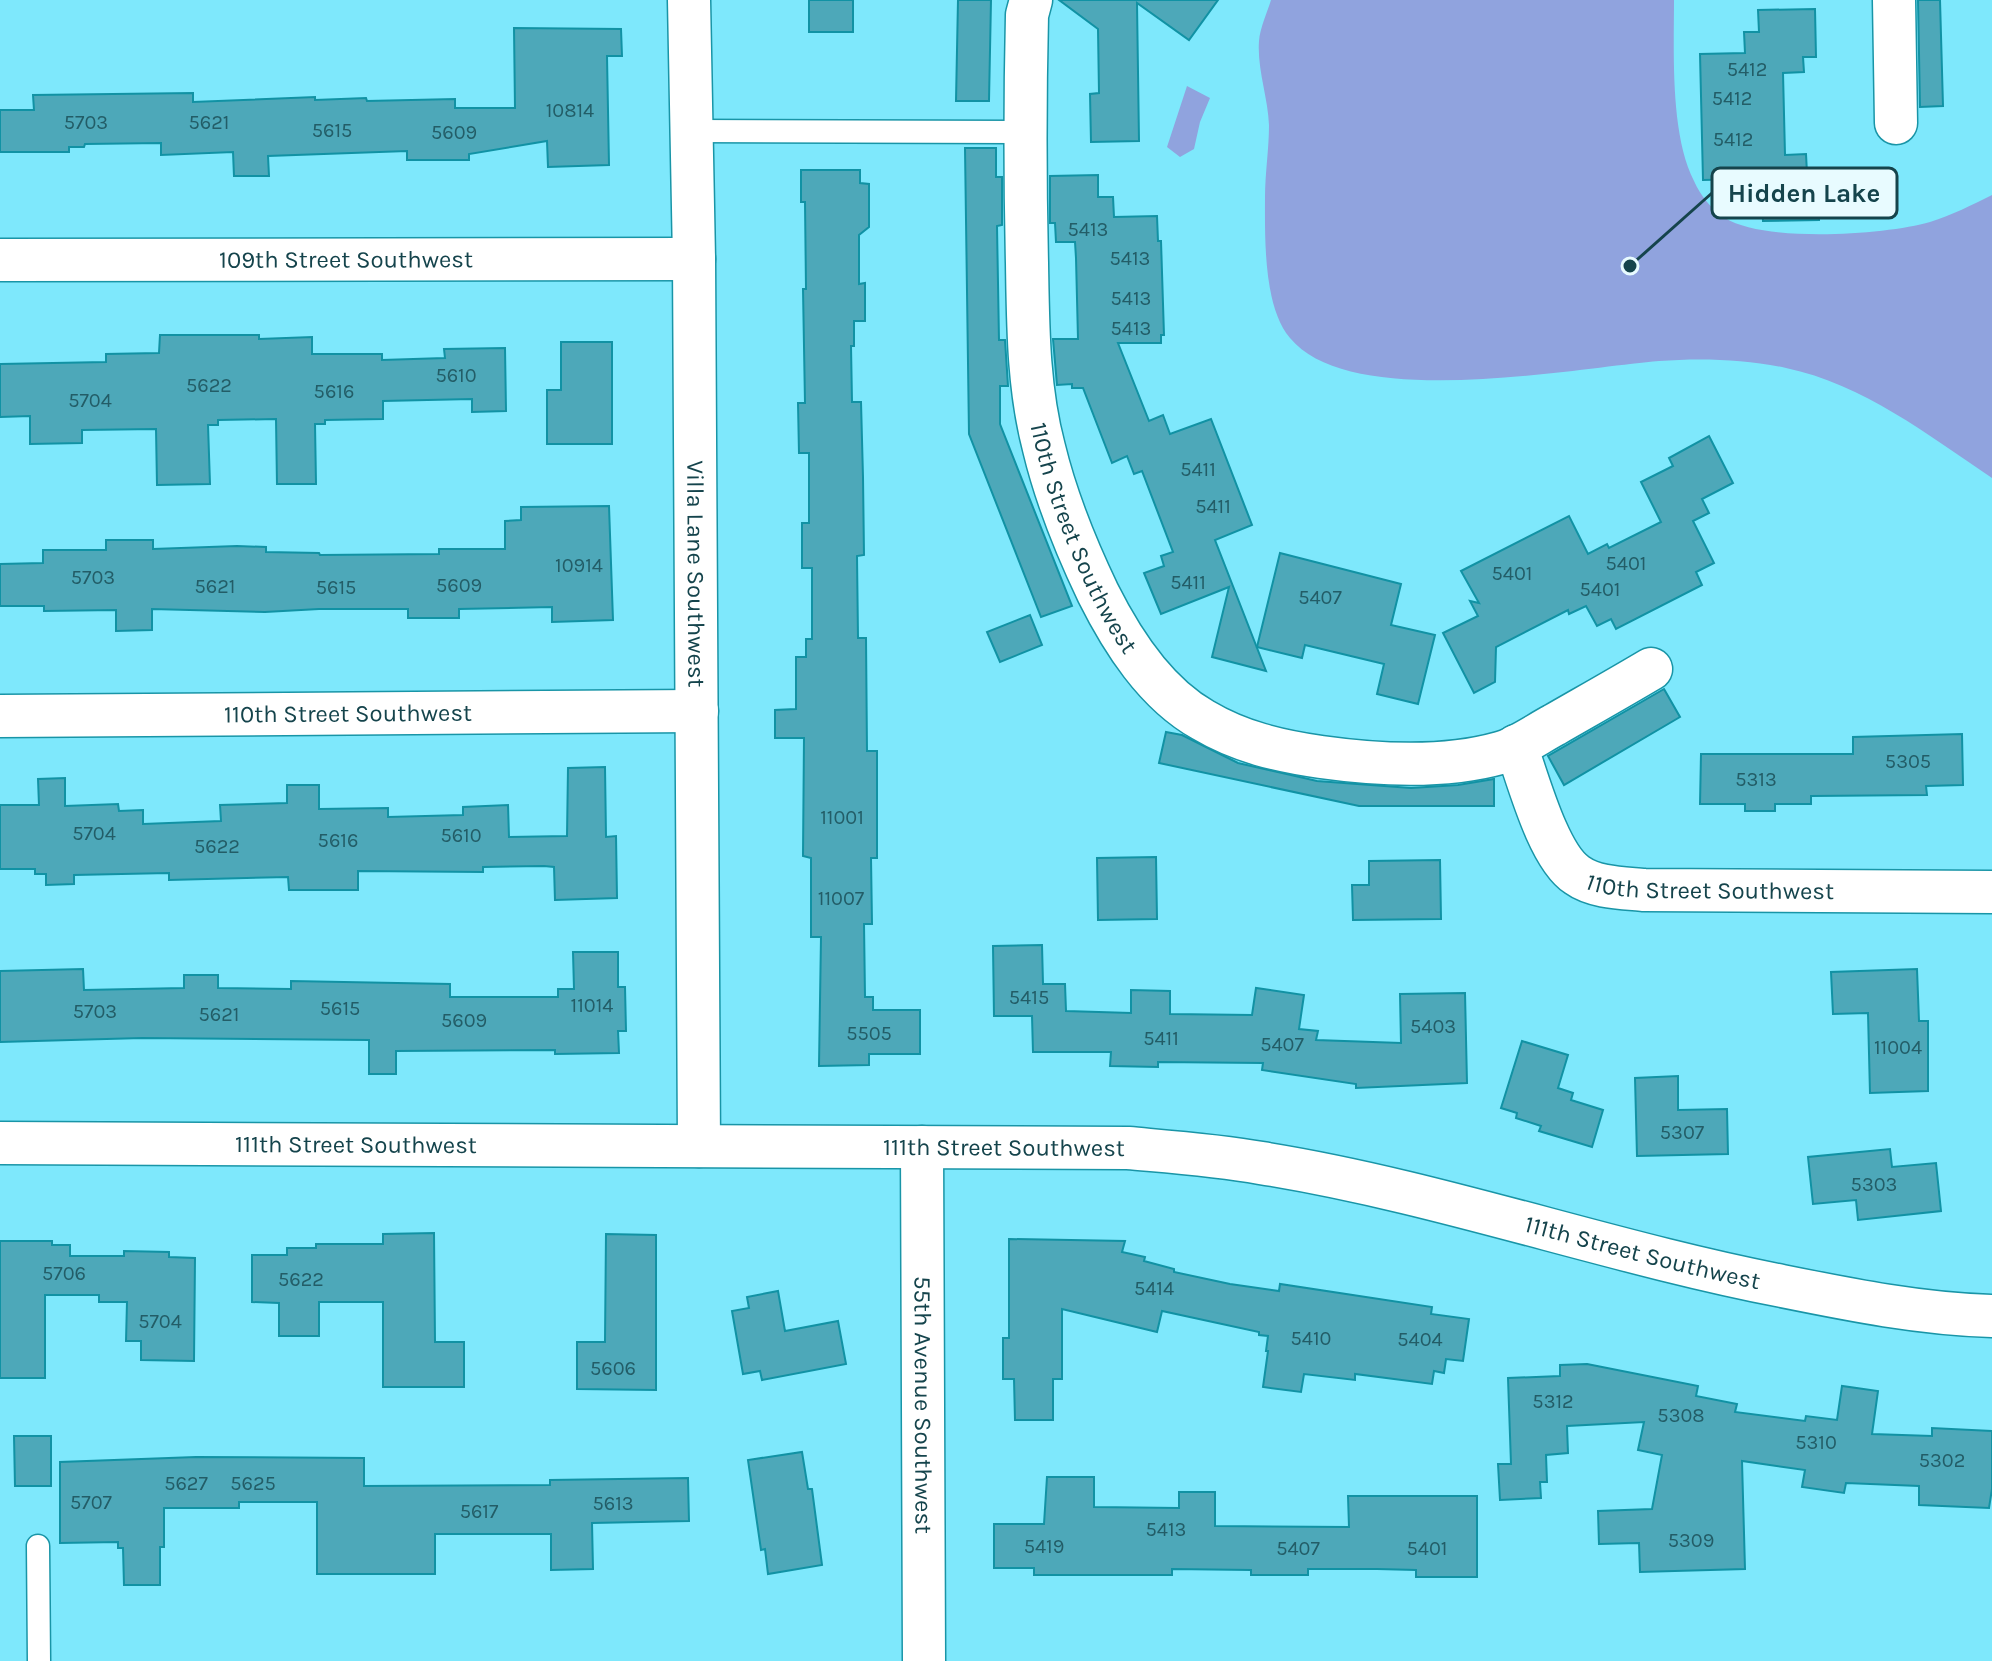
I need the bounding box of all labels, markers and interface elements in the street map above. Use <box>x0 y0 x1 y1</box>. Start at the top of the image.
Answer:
house number: 5412 <box>1727 58 1767 81</box>
house number: 5412 <box>1712 87 1752 110</box>
house number: 10814 <box>546 99 594 122</box>
house number: 5703 <box>64 111 108 134</box>
house number: 5621 <box>189 111 229 134</box>
house number: 5615 <box>312 119 352 142</box>
house number: 5609 <box>431 121 477 144</box>
house number: 5412 <box>1713 128 1753 151</box>
callout: Hidden Lake <box>1712 168 1897 218</box>
text: Hidden Lake <box>1728 178 1880 209</box>
house number: 5413 <box>1068 218 1108 241</box>
street label: 109th Street Southwest <box>219 245 473 274</box>
house number: 5413 <box>1110 247 1150 270</box>
house number: 5413 <box>1111 287 1151 310</box>
house number: 5413 <box>1111 317 1151 340</box>
house number: 5610 <box>435 364 477 387</box>
house number: 5622 <box>186 374 232 397</box>
house number: 5616 <box>314 380 354 403</box>
house number: 5704 <box>68 389 112 412</box>
street label: 110th Street Southwest <box>1024 420 1143 659</box>
house number: 5411 <box>1180 458 1216 481</box>
street label: Villa Lane Southwest <box>681 460 710 688</box>
house number: 5411 <box>1195 495 1231 518</box>
house number: 5401 <box>1606 552 1646 575</box>
house number: 10914 <box>555 554 603 577</box>
house number: 5401 <box>1492 562 1532 585</box>
house number: 5703 <box>71 566 115 589</box>
house number: 5411 <box>1170 571 1206 594</box>
house number: 5609 <box>436 574 482 597</box>
house number: 5621 <box>195 575 235 598</box>
house number: 5615 <box>316 576 356 599</box>
house number: 5401 <box>1580 578 1620 601</box>
house number: 5407 <box>1298 586 1342 609</box>
street label: 110th Street Southwest <box>224 699 472 728</box>
house number: 5305 <box>1885 750 1931 773</box>
house number: 5313 <box>1735 768 1777 791</box>
house number: 11001 <box>820 806 864 829</box>
house number: 5704 <box>72 822 116 845</box>
house number: 5610 <box>440 824 482 847</box>
house number: 5616 <box>318 829 358 852</box>
house number: 5622 <box>194 835 240 858</box>
street label: 110th Street Southwest <box>1582 868 1834 905</box>
house number: 11007 <box>818 887 865 910</box>
house number: 5415 <box>1009 986 1049 1009</box>
house number: 11014 <box>571 994 613 1017</box>
house number: 5615 <box>320 997 360 1020</box>
house number: 5703 <box>73 1000 117 1023</box>
house number: 5621 <box>199 1003 239 1026</box>
house number: 5609 <box>441 1009 487 1032</box>
house number: 5403 <box>1410 1015 1456 1038</box>
house number: 5505 <box>846 1022 892 1045</box>
house number: 5411 <box>1143 1027 1179 1050</box>
house number: 5407 <box>1260 1033 1304 1056</box>
house number: 11004 <box>1874 1036 1922 1059</box>
house number: 5307 <box>1660 1121 1705 1144</box>
street label: 111th Street Southwest <box>235 1130 477 1159</box>
street label: 111th Street Southwest <box>883 1133 1125 1162</box>
house number: 5303 <box>1851 1173 1897 1196</box>
street label: 111th Street Southwest <box>1522 1210 1763 1295</box>
house number: 5706 <box>42 1262 86 1285</box>
house number: 5622 <box>278 1268 324 1291</box>
street label: 55th Avenue Southwest <box>909 1276 938 1534</box>
house number: 5414 <box>1134 1277 1174 1300</box>
house number: 5704 <box>138 1310 182 1333</box>
house number: 5410 <box>1291 1327 1331 1350</box>
house number: 5404 <box>1397 1328 1443 1351</box>
house number: 5606 <box>590 1357 636 1380</box>
house number: 5312 <box>1532 1390 1574 1413</box>
house number: 5308 <box>1657 1404 1705 1427</box>
house number: 5310 <box>1795 1431 1837 1454</box>
house number: 5302 <box>1919 1449 1965 1472</box>
house number: 5627 <box>164 1472 208 1495</box>
house number: 5625 <box>230 1472 276 1495</box>
house number: 5707 <box>70 1491 113 1514</box>
house number: 5613 <box>592 1492 634 1515</box>
house number: 5617 <box>460 1500 499 1523</box>
house number: 5413 <box>1146 1518 1186 1541</box>
house number: 5309 <box>1668 1529 1714 1552</box>
house number: 5419 <box>1024 1535 1064 1558</box>
house number: 5407 <box>1276 1537 1320 1560</box>
house number: 5401 <box>1407 1537 1447 1560</box>

